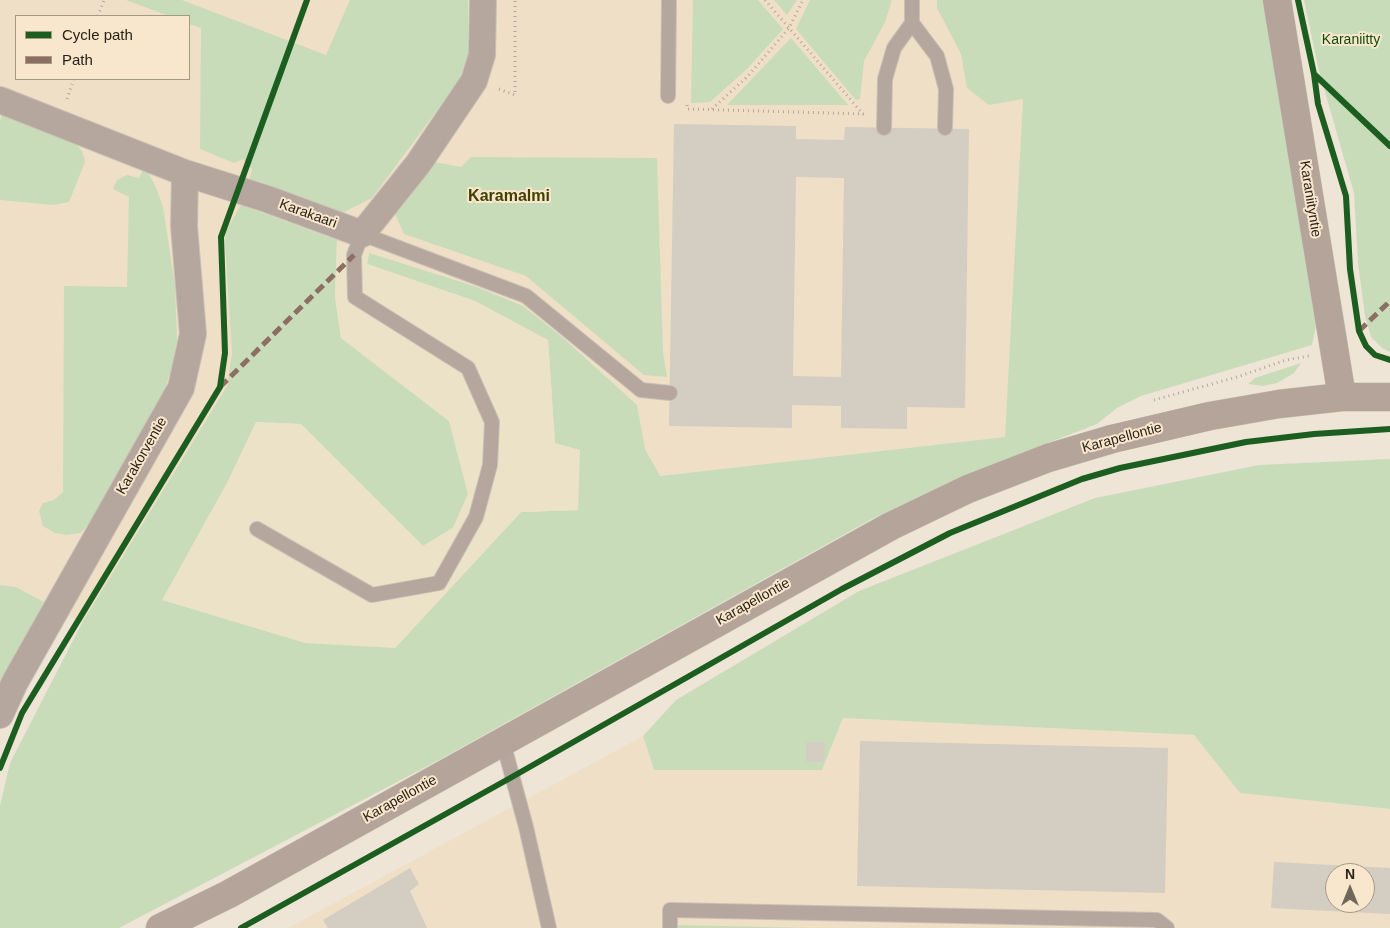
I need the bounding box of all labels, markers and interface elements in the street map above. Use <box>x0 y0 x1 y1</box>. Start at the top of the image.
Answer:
legend <box>15 15 190 80</box>
text: Cycle path <box>62 26 133 43</box>
park label: Karaniitty <box>1322 32 1380 48</box>
text: Path <box>62 51 93 68</box>
street label: Karaniityntie <box>1296 160 1324 238</box>
district label: Karamalmi <box>468 187 550 207</box>
street label: Karakaari <box>277 196 339 232</box>
street label: Karakorventie <box>113 414 171 498</box>
street label: Karapellontie <box>1080 419 1164 457</box>
street label: Karapellontie <box>713 575 793 629</box>
street label: Karapellontie <box>360 772 440 826</box>
north arrow <box>1325 863 1375 913</box>
text: N <box>1345 866 1355 882</box>

